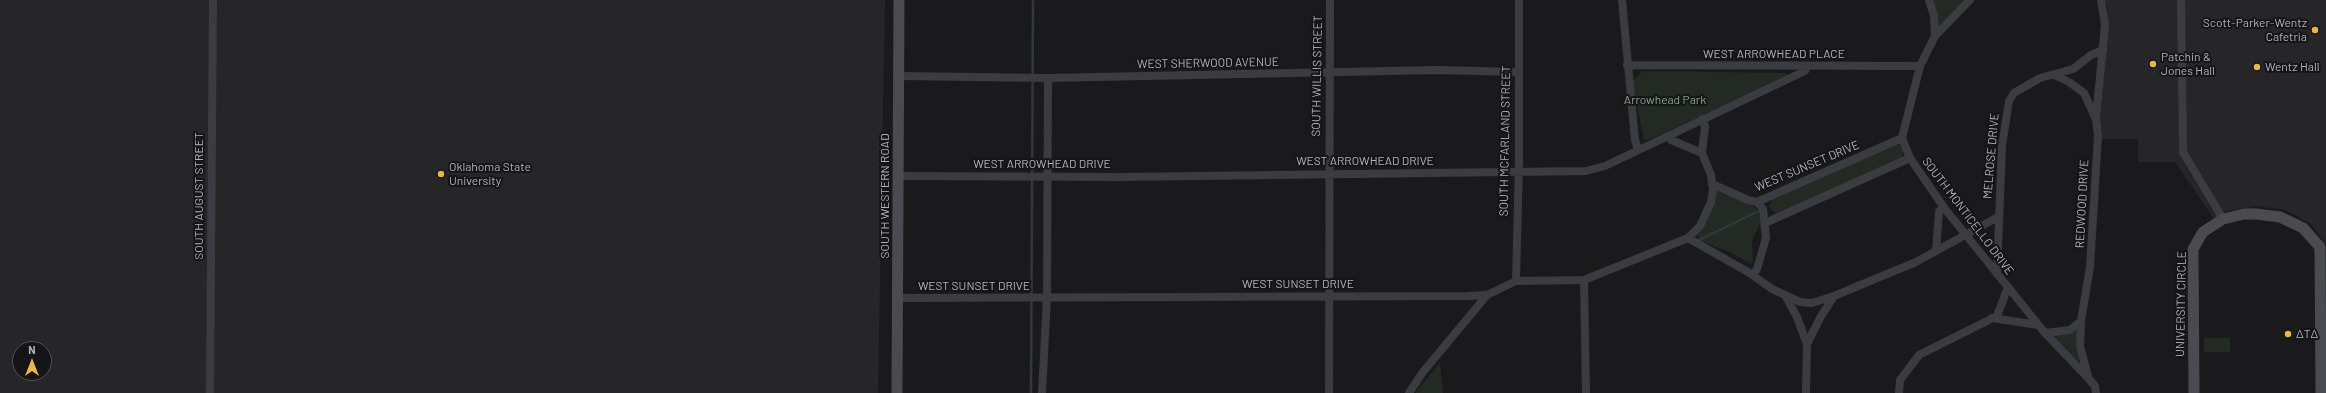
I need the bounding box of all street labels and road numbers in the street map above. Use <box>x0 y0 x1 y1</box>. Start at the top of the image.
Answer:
street label: SOUTH WILLIS STREET <box>1309 15 1325 137</box>
street label: WEST ARROWHEAD PLACE <box>1703 47 1845 61</box>
street label: WEST SHERWOOD AVENUE <box>1137 55 1279 71</box>
street label: SOUTH MCFARLAND STREET <box>1496 66 1514 216</box>
street label: MELROSE DRIVE <box>1980 112 2002 200</box>
street label: SOUTH AUGUST STREET <box>192 132 206 260</box>
street label: SOUTH WESTERN ROAD <box>878 133 892 259</box>
street label: WEST SUNSET DRIVE <box>1753 137 1861 195</box>
street label: WEST ARROWHEAD DRIVE <box>1296 154 1434 168</box>
street label: SOUTH MONTICELLO DRIVE <box>1919 154 2017 278</box>
street label: WEST ARROWHEAD DRIVE <box>973 157 1111 171</box>
street label: REDWOOD DRIVE <box>2072 159 2092 249</box>
street label: UNIVERSITY CIRCLE <box>2173 251 2189 357</box>
street label: WEST SUNSET DRIVE <box>1242 277 1354 291</box>
street label: WEST SUNSET DRIVE <box>918 279 1030 293</box>

